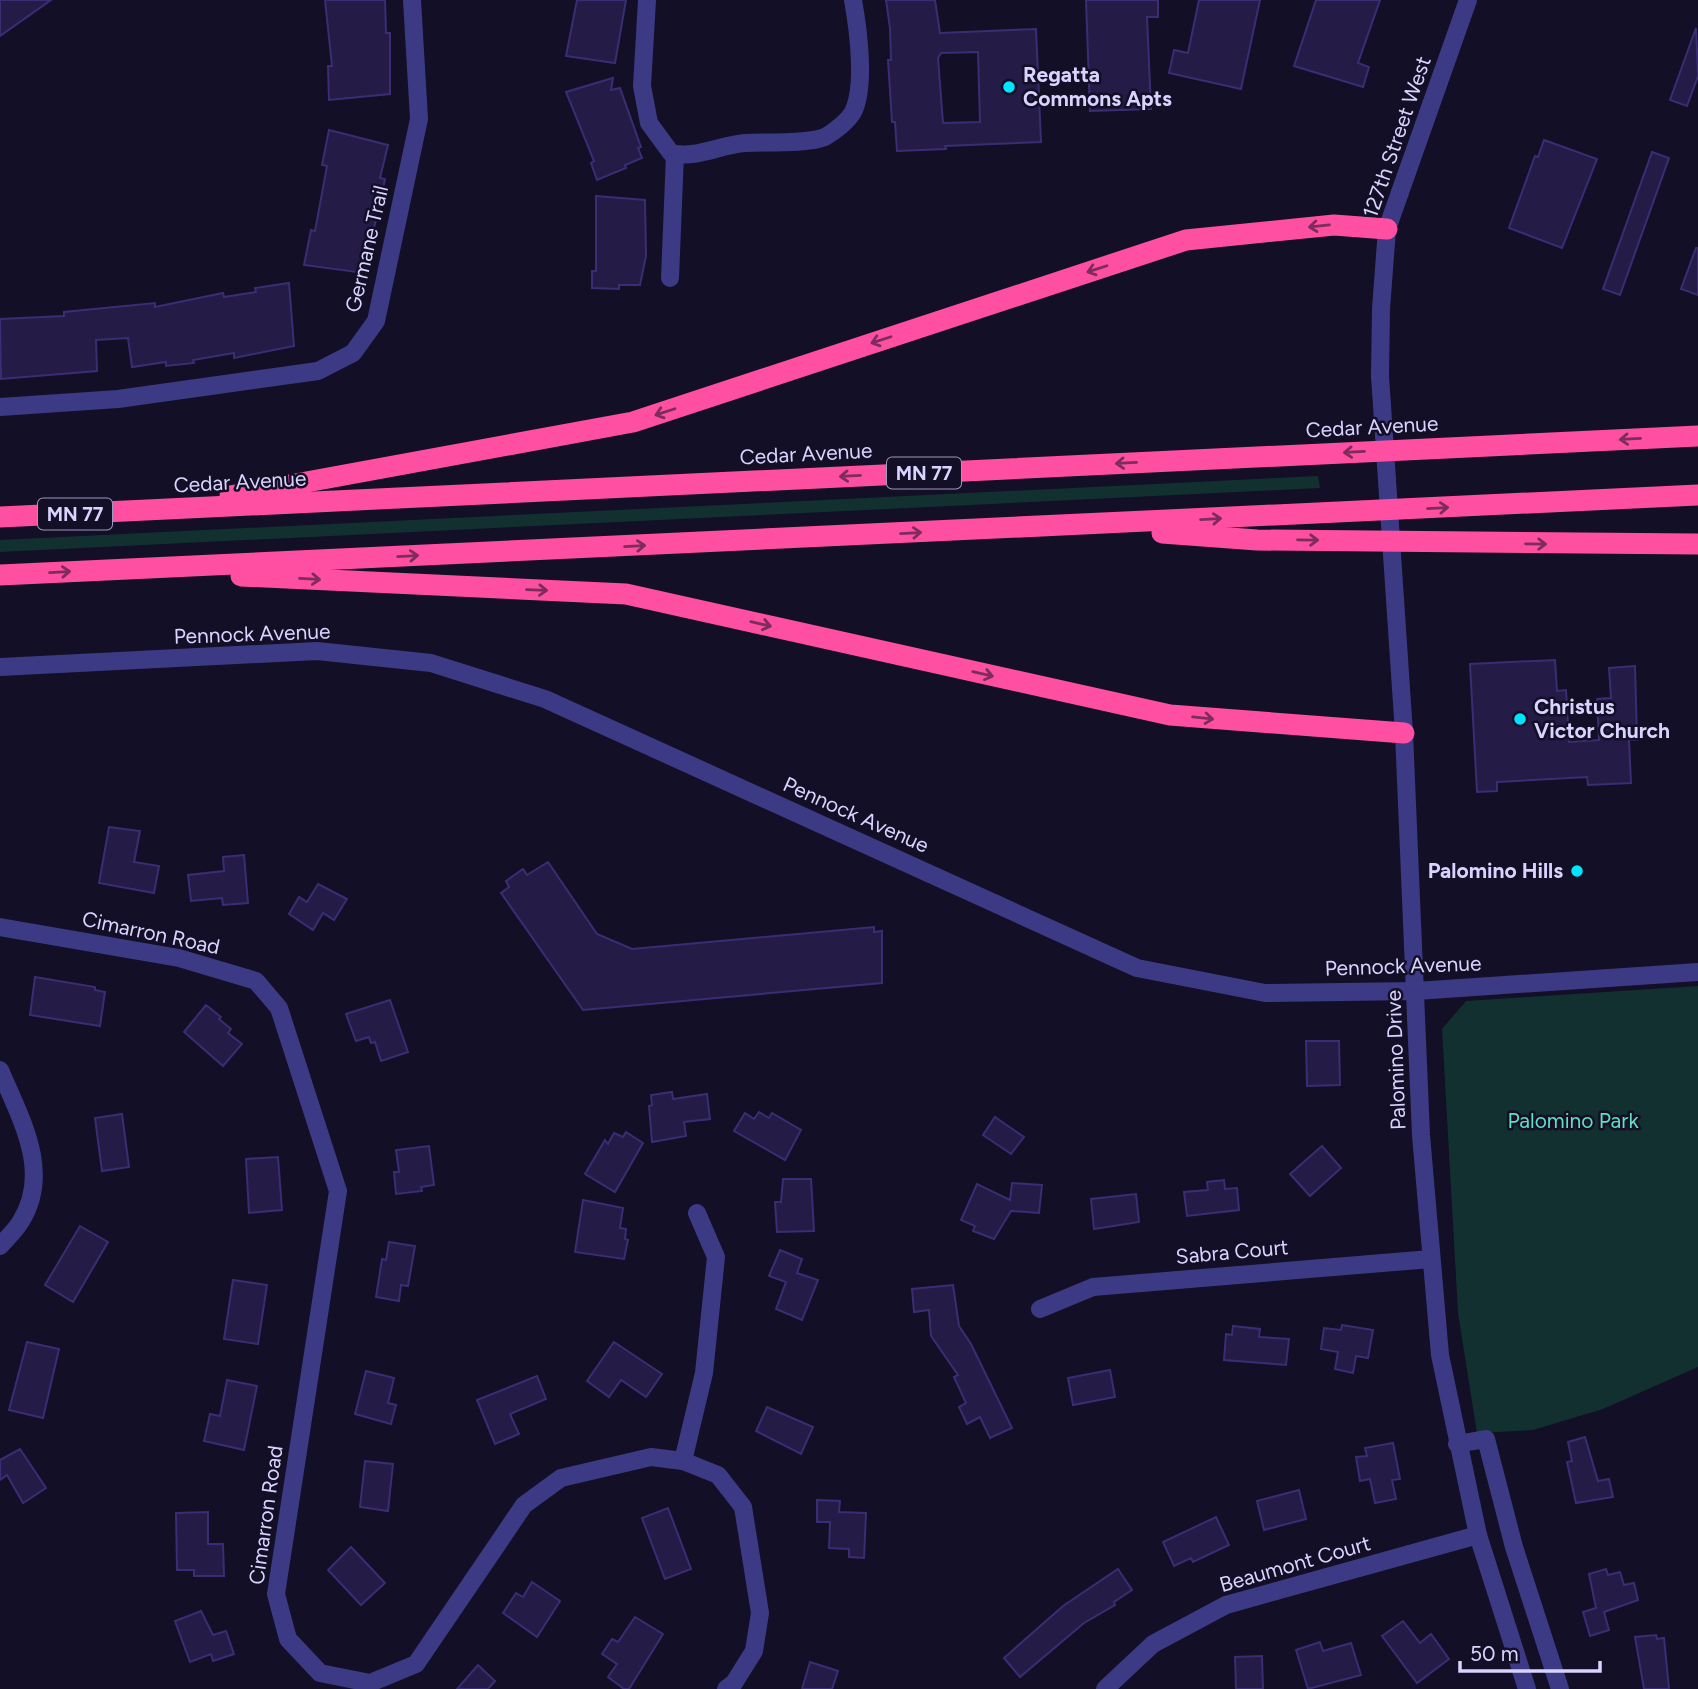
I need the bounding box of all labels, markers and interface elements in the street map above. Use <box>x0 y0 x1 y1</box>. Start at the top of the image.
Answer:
street label: 127th Street West <box>1357 53 1436 221</box>
place label: Regatta Commons Apts <box>1023 62 1172 111</box>
marker: Regatta Commons Apts <box>1001 79 1017 95</box>
street label: Germane Trail <box>340 183 393 315</box>
one-way arrow <box>1309 220 1331 233</box>
one-way arrow <box>1087 264 1109 276</box>
one-way arrow <box>871 335 893 347</box>
one-way arrow <box>655 406 677 419</box>
street label: Cedar Avenue <box>1305 411 1439 442</box>
one-way arrow <box>1619 433 1642 446</box>
street label: Cedar Avenue <box>739 438 873 469</box>
one-way arrow <box>1343 446 1365 459</box>
one-way arrow <box>1115 456 1138 469</box>
road number: MN 77 <box>887 458 961 488</box>
street label: Cedar Avenue <box>173 466 307 497</box>
one-way arrow <box>839 470 862 483</box>
road number: MN 77 <box>38 499 112 530</box>
one-way arrow <box>1426 501 1449 514</box>
one-way arrow <box>1199 512 1222 525</box>
one-way arrow <box>900 526 923 539</box>
one-way arrow <box>1297 534 1320 547</box>
one-way arrow <box>1524 537 1547 551</box>
one-way arrow <box>624 539 647 552</box>
one-way arrow <box>396 550 419 563</box>
one-way arrow <box>48 566 71 579</box>
one-way arrow <box>298 573 321 586</box>
one-way arrow <box>526 584 549 597</box>
street label: Pennock Avenue <box>173 618 331 649</box>
one-way arrow <box>749 618 772 632</box>
one-way arrow <box>972 668 994 681</box>
place label: Christus Victor Church <box>1534 694 1670 743</box>
marker: Christus Victor Church <box>1512 711 1528 727</box>
one-way arrow <box>1192 712 1214 725</box>
street label: Pennock Avenue <box>780 771 933 858</box>
place label: Palomino Hills <box>1428 858 1563 883</box>
marker: Palomino Hills <box>1569 863 1585 879</box>
street label: Cimarron Road <box>80 906 222 959</box>
street label: Pennock Avenue <box>1324 950 1482 981</box>
street label: Palomino Drive <box>1381 990 1410 1130</box>
park label: Palomino Park <box>1507 1108 1639 1133</box>
street label: Sabra Court <box>1175 1234 1289 1269</box>
street label: Cimarron Road <box>243 1444 288 1586</box>
street label: Beaumont Court <box>1217 1530 1373 1597</box>
scale bar <box>1460 1630 1600 1674</box>
text: 50 m <box>1470 1641 1519 1666</box>

